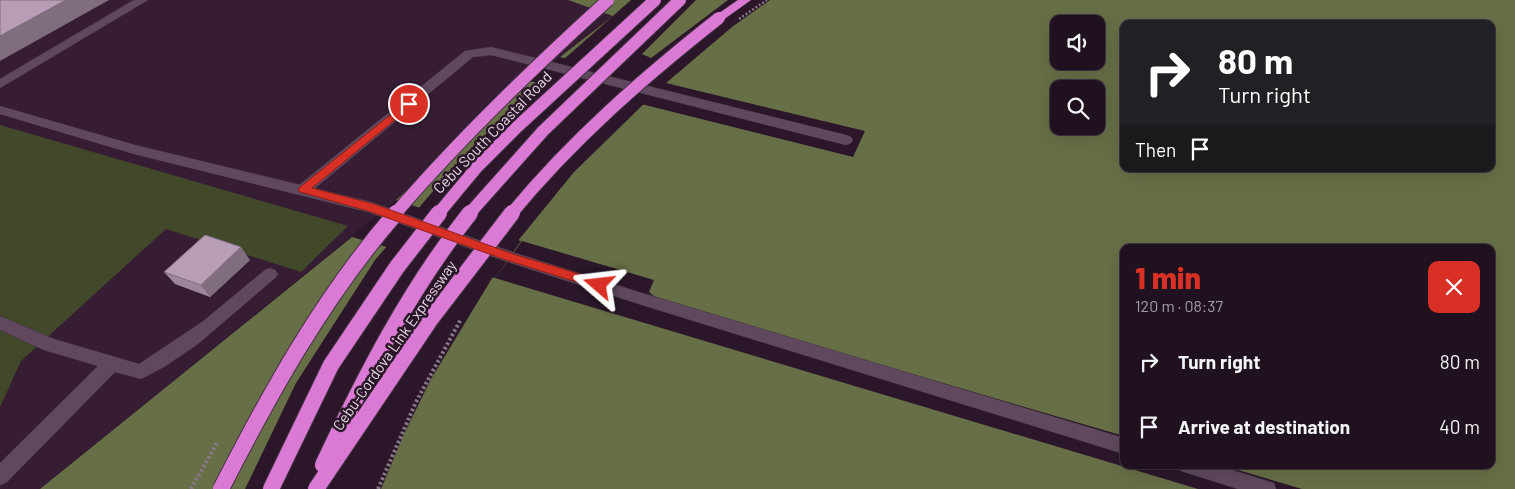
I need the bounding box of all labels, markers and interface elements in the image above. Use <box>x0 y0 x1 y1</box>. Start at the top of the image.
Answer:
map controls <box>1050 15 1105 135</box>
button: sound <box>1050 15 1105 70</box>
text: 80 m <box>1218 39 1293 81</box>
icon: right <box>1135 40 1200 105</box>
street label: Cebu South Coastal Road <box>429 67 555 197</box>
button: search <box>1050 80 1105 135</box>
text: Turn right <box>1218 81 1311 107</box>
pin <box>388 83 430 125</box>
icon: arrive <box>395 90 423 118</box>
icon: arrive <box>1186 135 1214 163</box>
text: Then <box>1135 138 1176 161</box>
street label: Cebu-Cordova Link Expressway <box>328 257 460 433</box>
position arrow <box>572 258 624 310</box>
text: 1 min <box>1135 259 1201 295</box>
button: close <box>1428 261 1480 313</box>
text: 120 m · 08:37 <box>1135 296 1223 315</box>
icon: right <box>1135 348 1163 376</box>
text: Turn right <box>1178 350 1260 373</box>
text: 80 m <box>1440 350 1480 373</box>
icon: arrive <box>1135 413 1163 441</box>
text: Arrive at destination <box>1178 415 1350 438</box>
text: 40 m <box>1439 415 1480 438</box>

